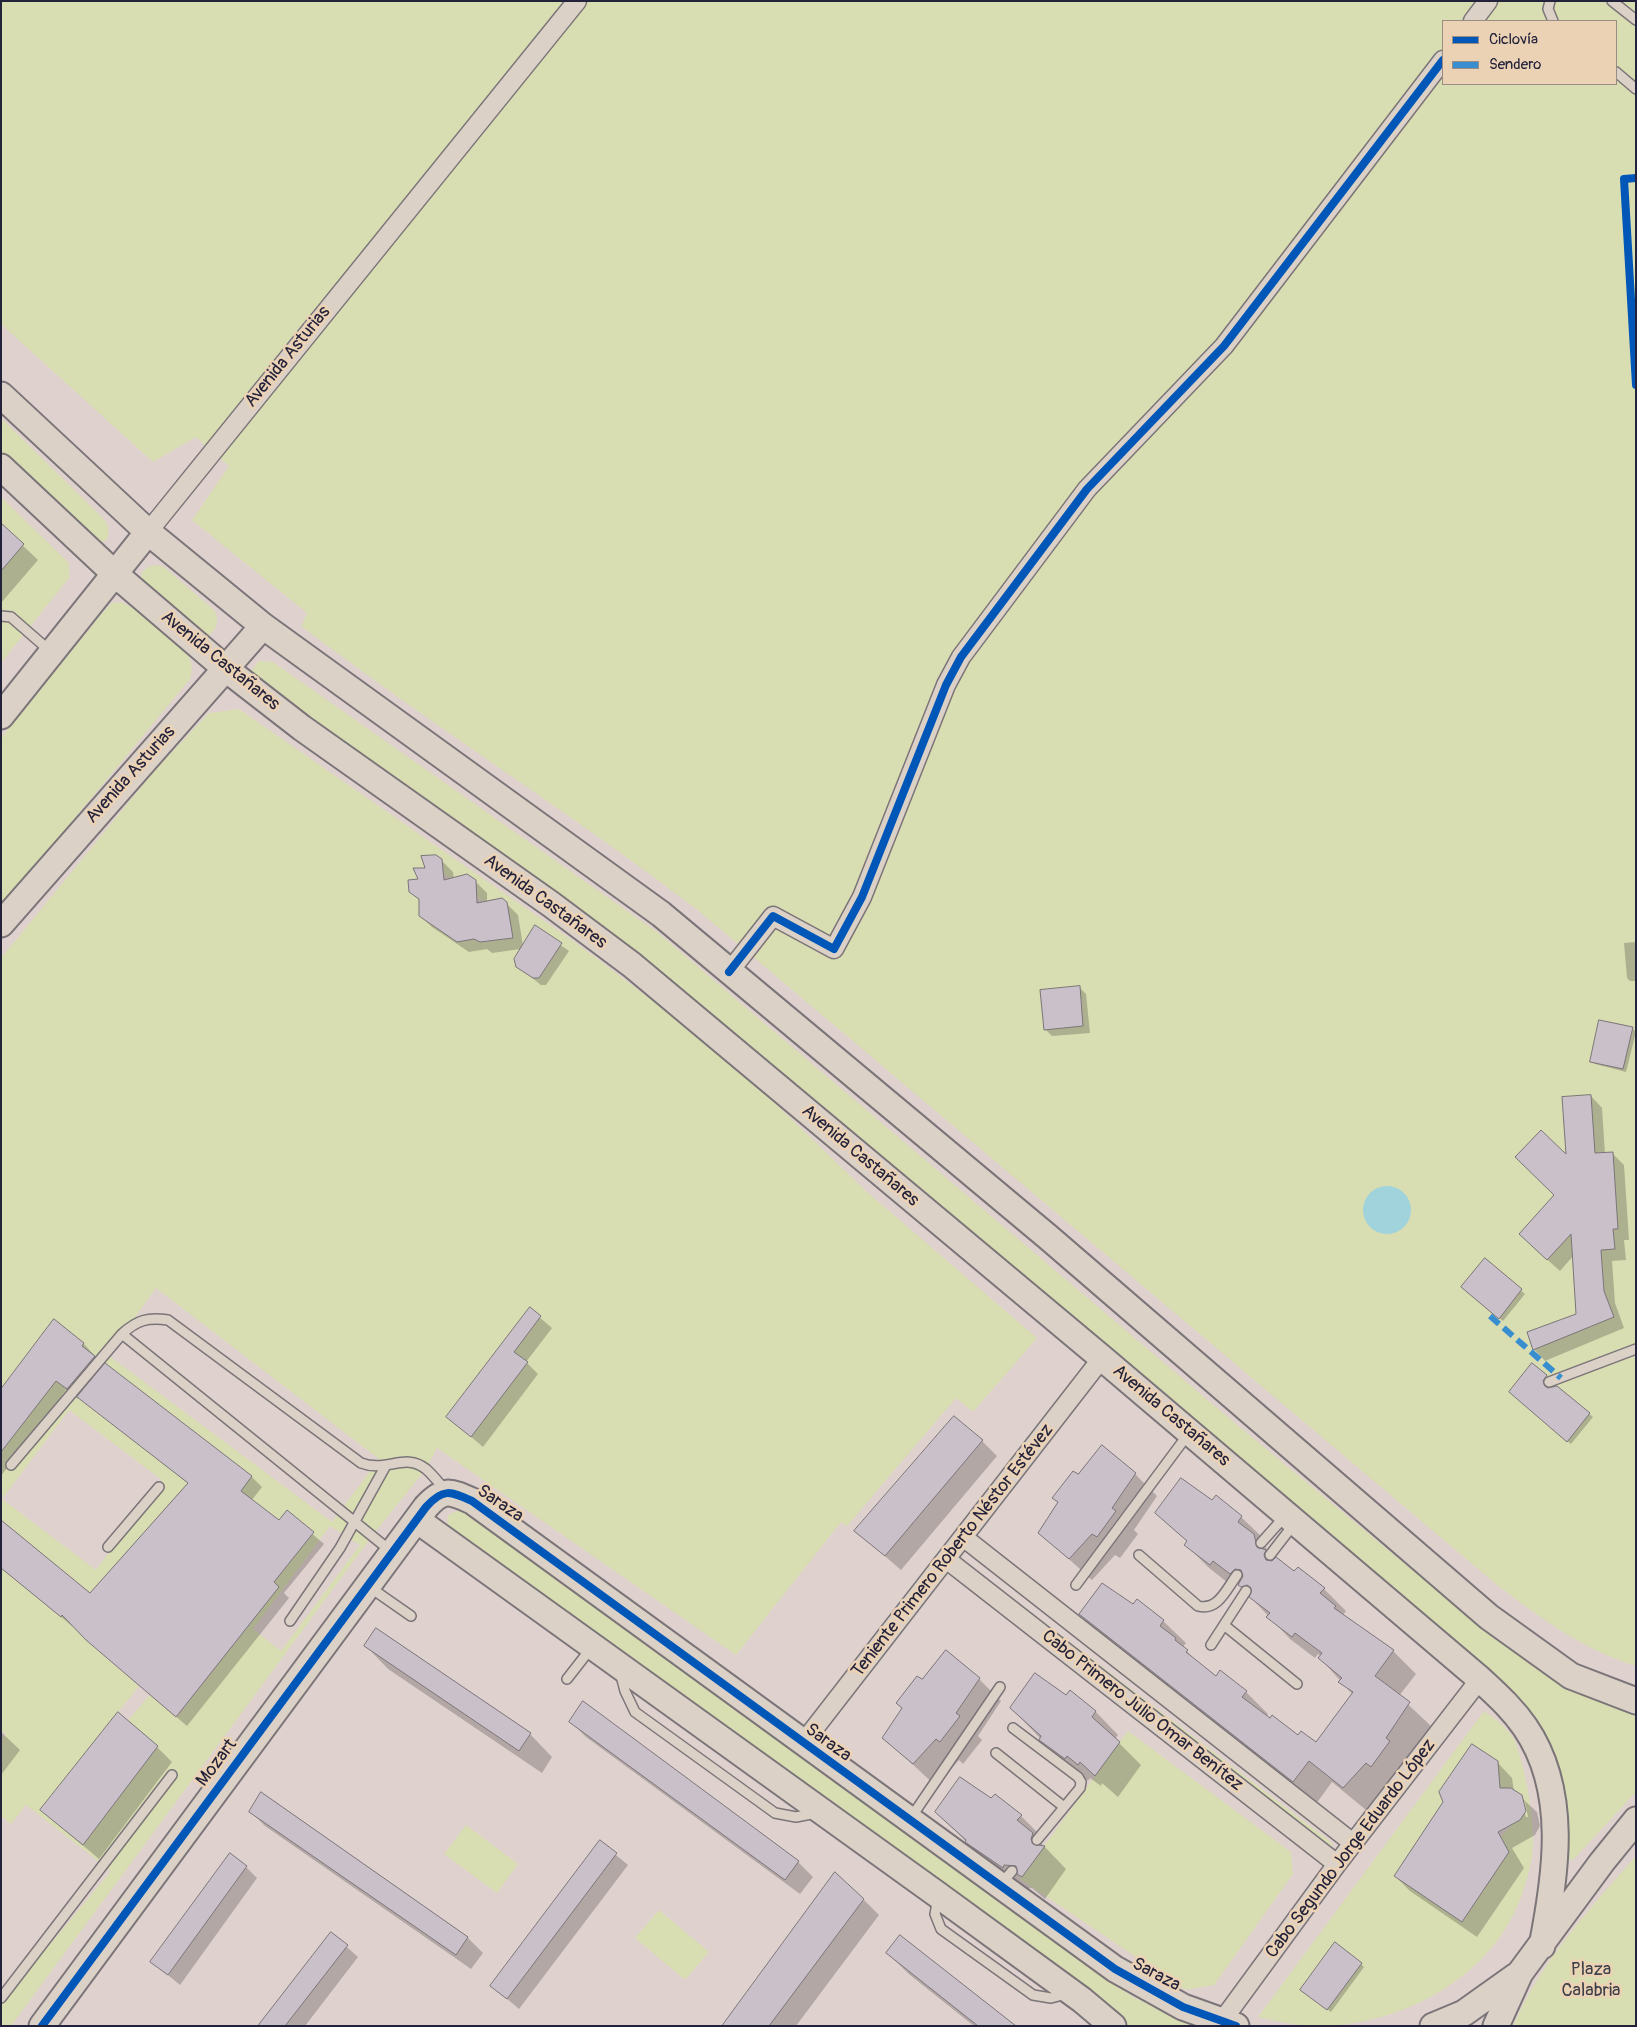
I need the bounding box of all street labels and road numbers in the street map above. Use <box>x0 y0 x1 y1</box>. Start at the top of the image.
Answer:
street label: Avenida Asturias <box>241 302 335 412</box>
street label: Avenida Castañares <box>156 606 284 716</box>
street label: Avenida Asturias <box>82 722 180 828</box>
street label: Avenida Castañares <box>479 850 611 954</box>
street label: Avenida Castañares <box>797 1101 923 1211</box>
street label: Avenida Castañares <box>1108 1361 1234 1471</box>
street label: Teniente Primero Roberto Néstor Estévez <box>847 1420 1059 1682</box>
street label: Saraza <box>473 1481 527 1527</box>
street label: Cabo Primero Julio Omar Benítez <box>1037 1626 1247 1796</box>
street label: Saraza <box>801 1719 855 1767</box>
street label: Mozart <box>192 1735 242 1791</box>
street label: Cabo Segundo Jorge Eduardo López <box>1262 1735 1440 1963</box>
street label: Saraza <box>1128 1953 1184 1997</box>

